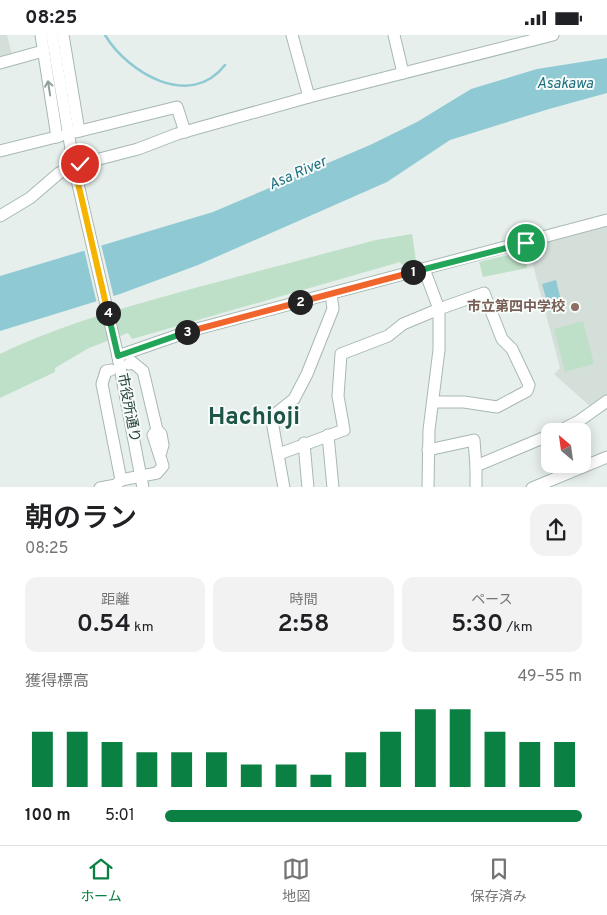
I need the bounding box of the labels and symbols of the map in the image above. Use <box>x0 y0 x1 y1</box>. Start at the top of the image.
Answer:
water label: Asakawa <box>537 75 594 94</box>
one-way arrow <box>44 81 54 97</box>
pin <box>59 143 101 185</box>
water label: Asa River <box>266 152 331 195</box>
pin <box>505 222 547 264</box>
pin: 1 <box>400 259 426 285</box>
pin: 2 <box>288 289 312 315</box>
place label: 市立第四中学校 <box>467 298 565 316</box>
pin: 4 <box>96 301 120 325</box>
marker: 市立第四中学校 <box>569 301 581 313</box>
pin: 3 <box>174 319 200 345</box>
street label: 市役所通り <box>113 372 143 444</box>
district label: Hachioji <box>208 403 300 433</box>
north arrow <box>541 423 591 473</box>

